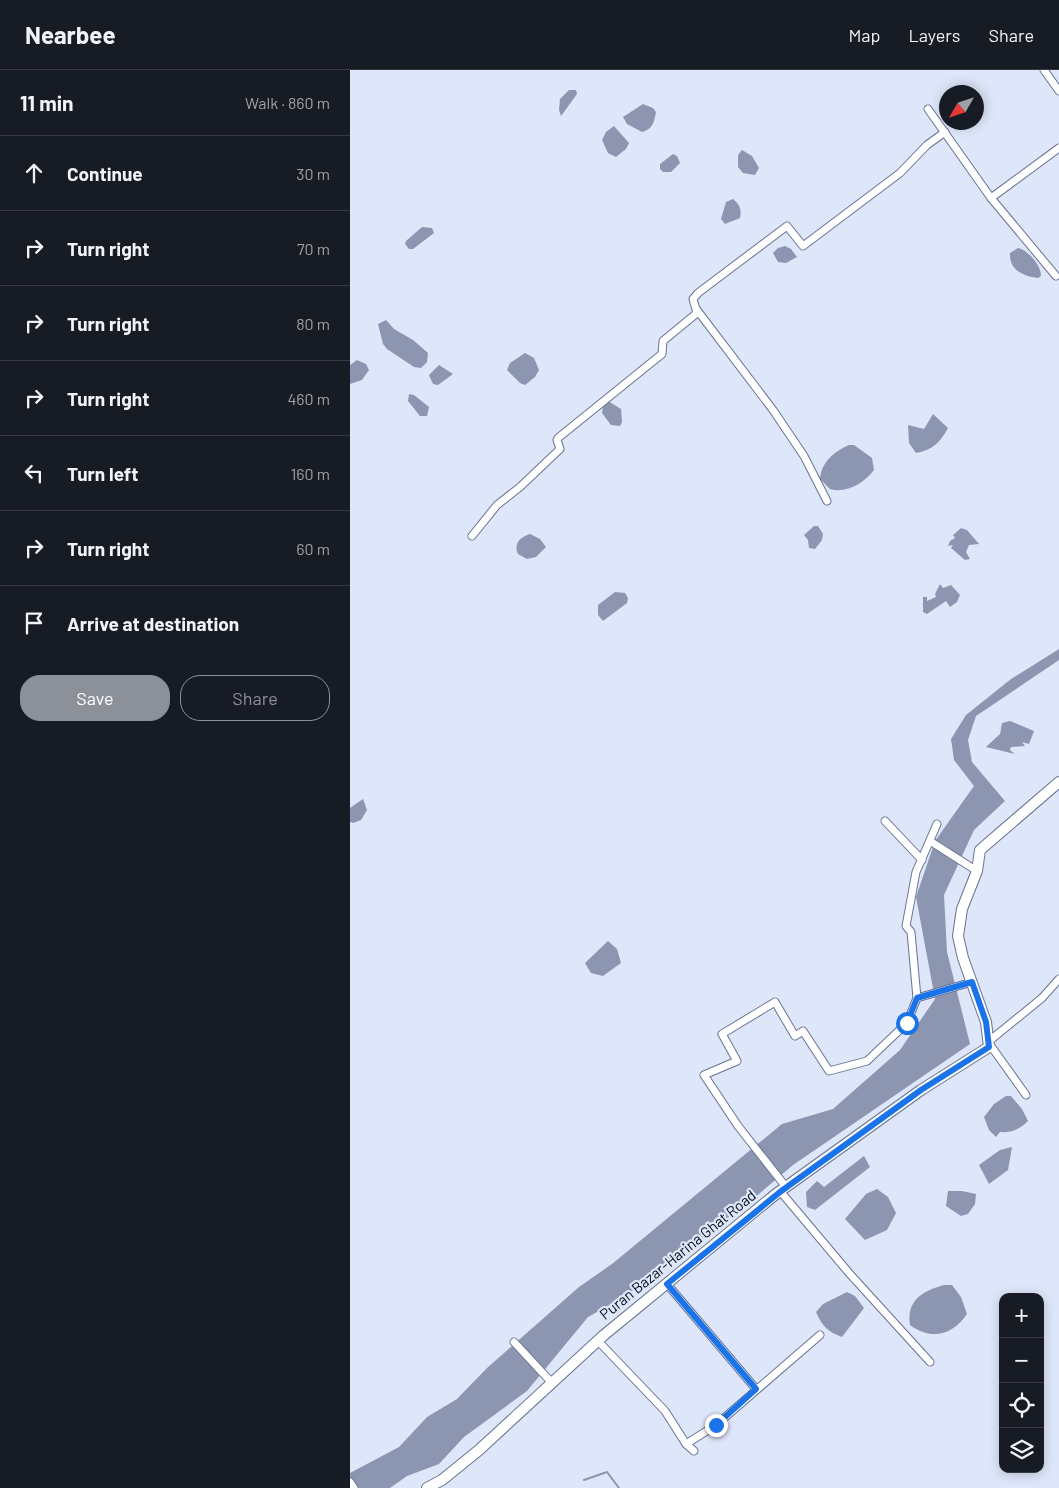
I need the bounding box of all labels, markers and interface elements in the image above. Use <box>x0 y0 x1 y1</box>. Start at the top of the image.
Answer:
text: Nearbee <box>25 20 116 49</box>
text: Map <box>848 24 880 46</box>
text: Layers <box>908 24 961 46</box>
text: Share <box>989 24 1034 46</box>
north arrow <box>939 85 984 130</box>
text: 11 min <box>20 90 74 115</box>
text: Walk · 860 m <box>245 93 330 112</box>
icon: ahead <box>20 159 48 187</box>
text: Continue <box>67 162 143 185</box>
text: 30 m <box>296 164 330 183</box>
icon: right <box>20 234 48 262</box>
text: Turn right <box>67 237 149 260</box>
text: 70 m <box>297 239 330 258</box>
icon: right <box>20 309 48 337</box>
text: Turn right <box>67 312 149 335</box>
text: 80 m <box>296 314 330 333</box>
icon: right <box>20 384 48 412</box>
text: Turn right <box>67 387 149 410</box>
text: 460 m <box>287 389 330 408</box>
icon: left <box>20 459 48 487</box>
text: Turn left <box>67 462 138 485</box>
text: 160 m <box>291 464 330 483</box>
icon: right <box>20 534 48 562</box>
text: Turn right <box>67 537 149 560</box>
text: 60 m <box>296 539 330 558</box>
icon: arrive <box>20 609 48 637</box>
text: Arrive at destination <box>67 612 239 635</box>
button: Save <box>20 675 170 721</box>
button: Share <box>180 675 330 721</box>
route start <box>896 1012 919 1035</box>
street label: Puran Bazar-Harina Ghat Road <box>596 1186 759 1323</box>
map controls <box>999 1293 1044 1473</box>
button: + <box>999 1293 1044 1338</box>
button: − <box>999 1338 1044 1383</box>
button: locate <box>999 1383 1044 1428</box>
route end <box>705 1414 728 1437</box>
button: layers <box>999 1428 1044 1473</box>

